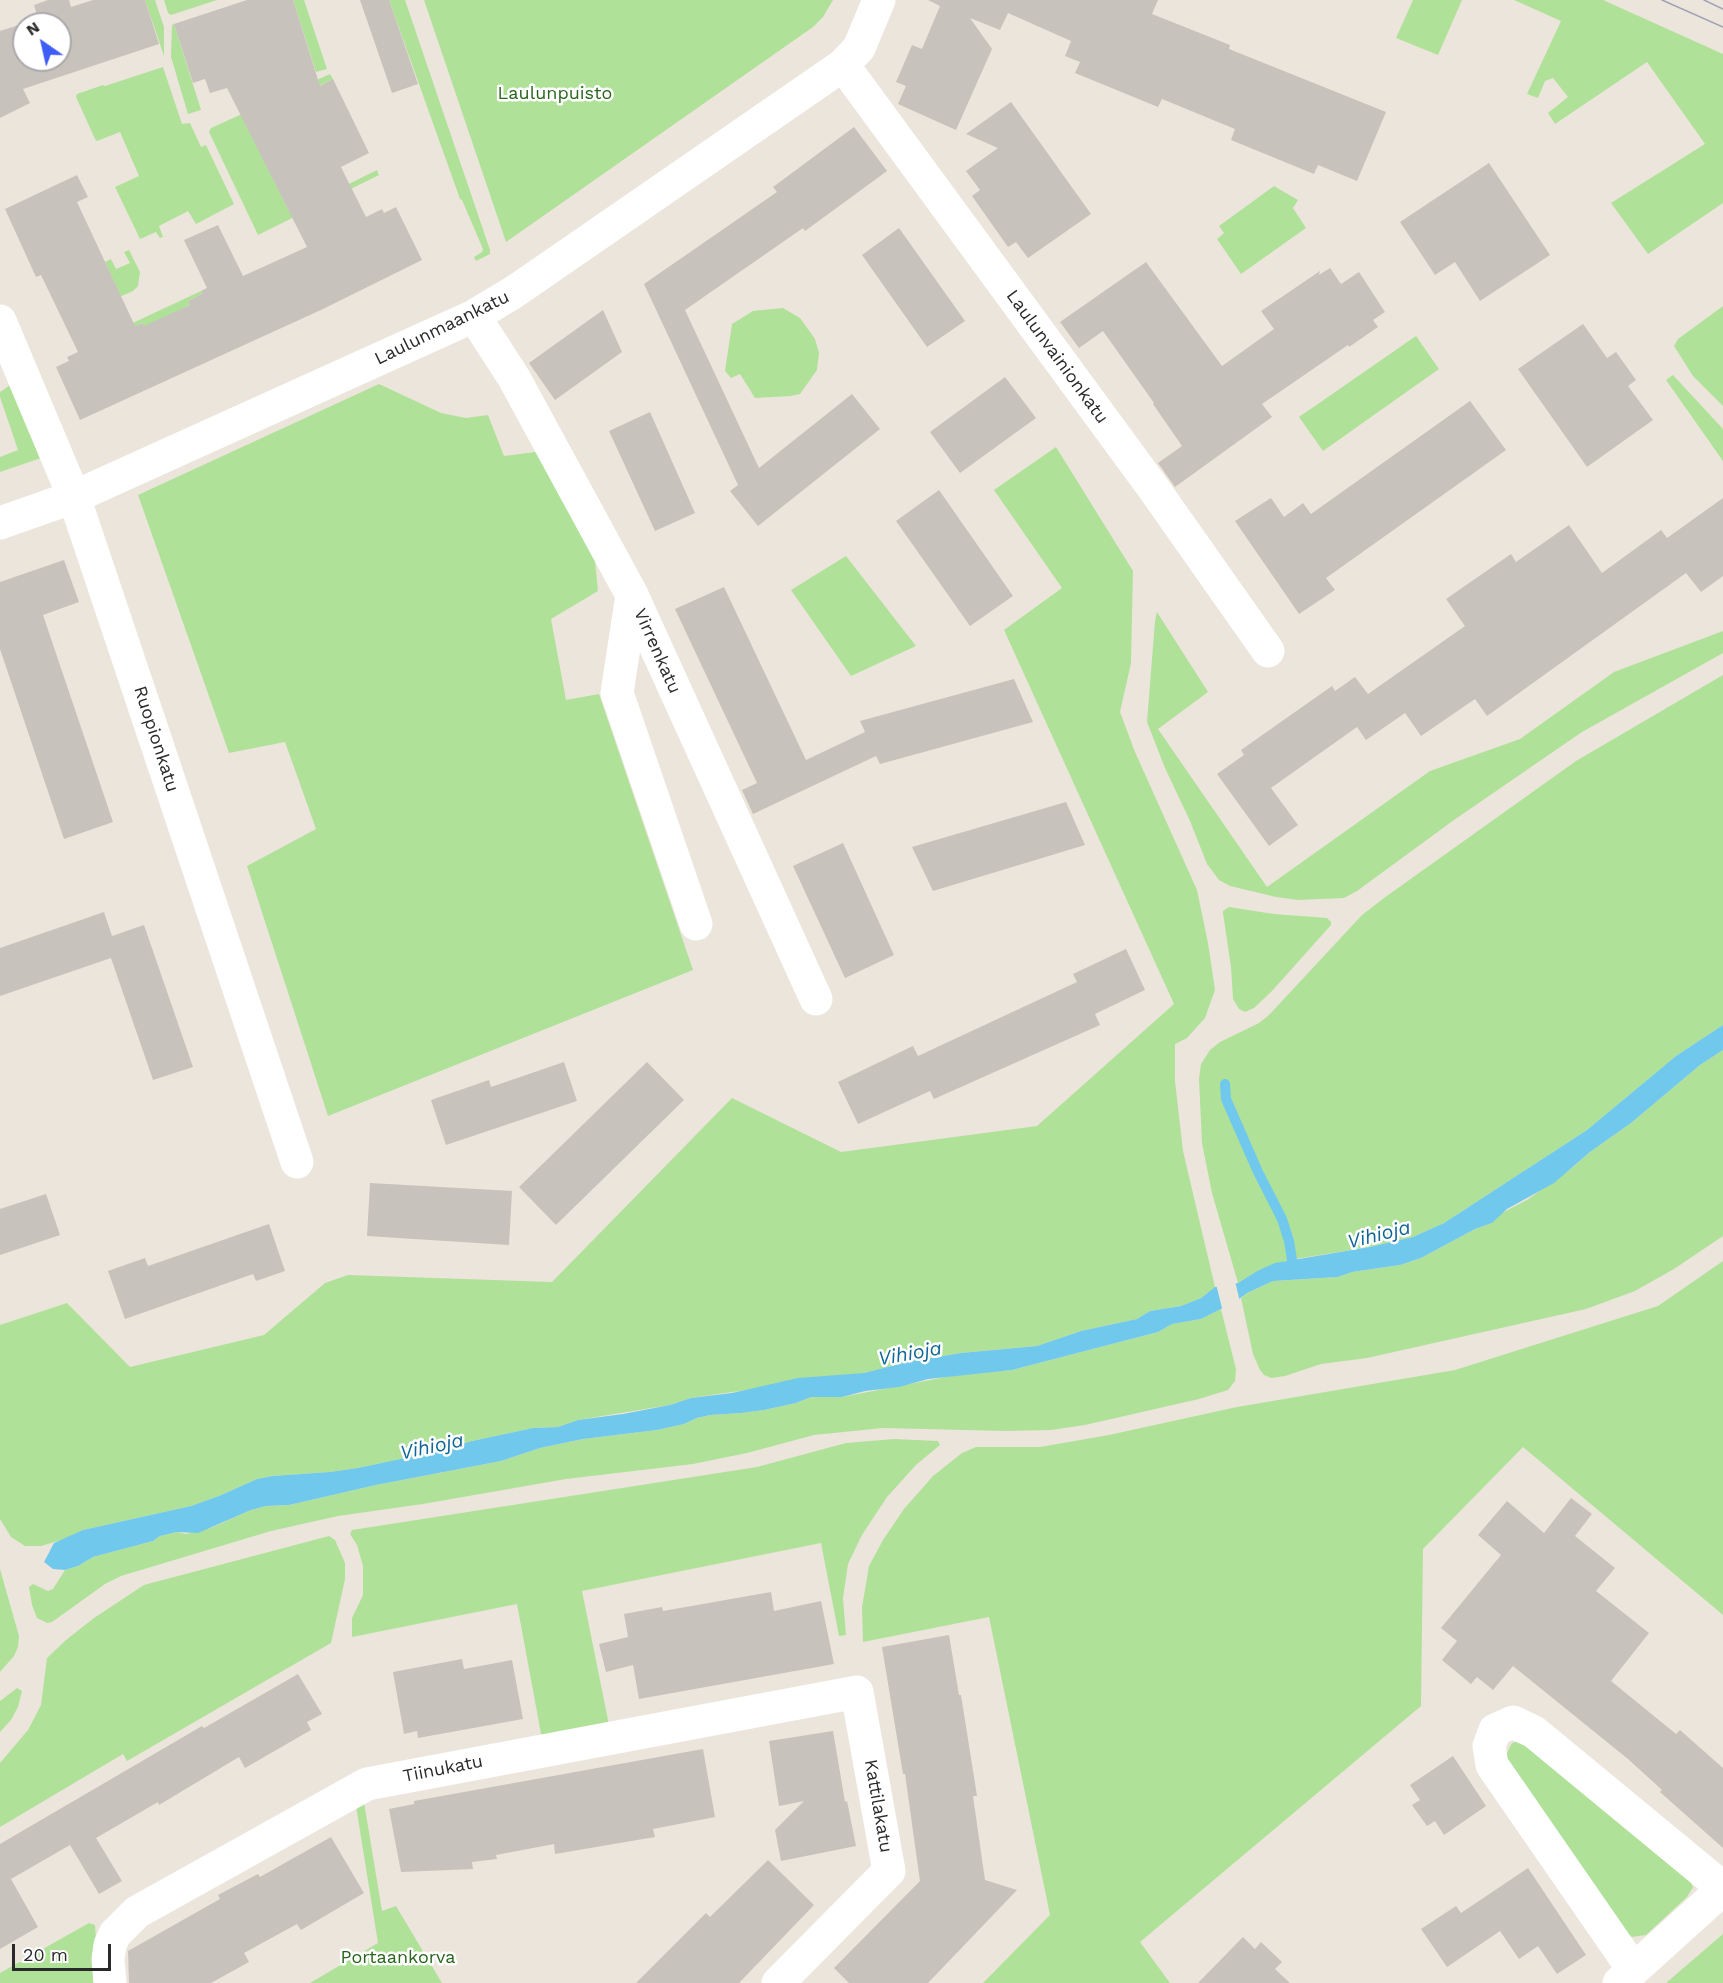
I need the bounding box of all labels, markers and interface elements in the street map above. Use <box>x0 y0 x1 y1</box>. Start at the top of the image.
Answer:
north arrow <box>12 12 72 72</box>
text: N <box>23 17 43 40</box>
park label: Laulunpuisto <box>498 83 612 105</box>
street label: Laulunmaankatu <box>371 286 513 370</box>
street label: Laulunvainionkatu <box>1001 286 1113 428</box>
street label: Virrenkatu <box>629 605 685 697</box>
street label: Ruopionkatu <box>129 683 183 795</box>
water label: Vihioja <box>1345 1216 1413 1254</box>
water label: Vihioja <box>876 1337 944 1371</box>
water label: Vihioja <box>398 1429 466 1465</box>
street label: Tiinukatu <box>401 1751 485 1787</box>
street label: Kattilakatu <box>859 1758 897 1854</box>
scale bar <box>15 1932 114 1970</box>
text: 20 m <box>23 1944 68 1965</box>
park label: Portaankorva <box>341 1947 455 1969</box>

